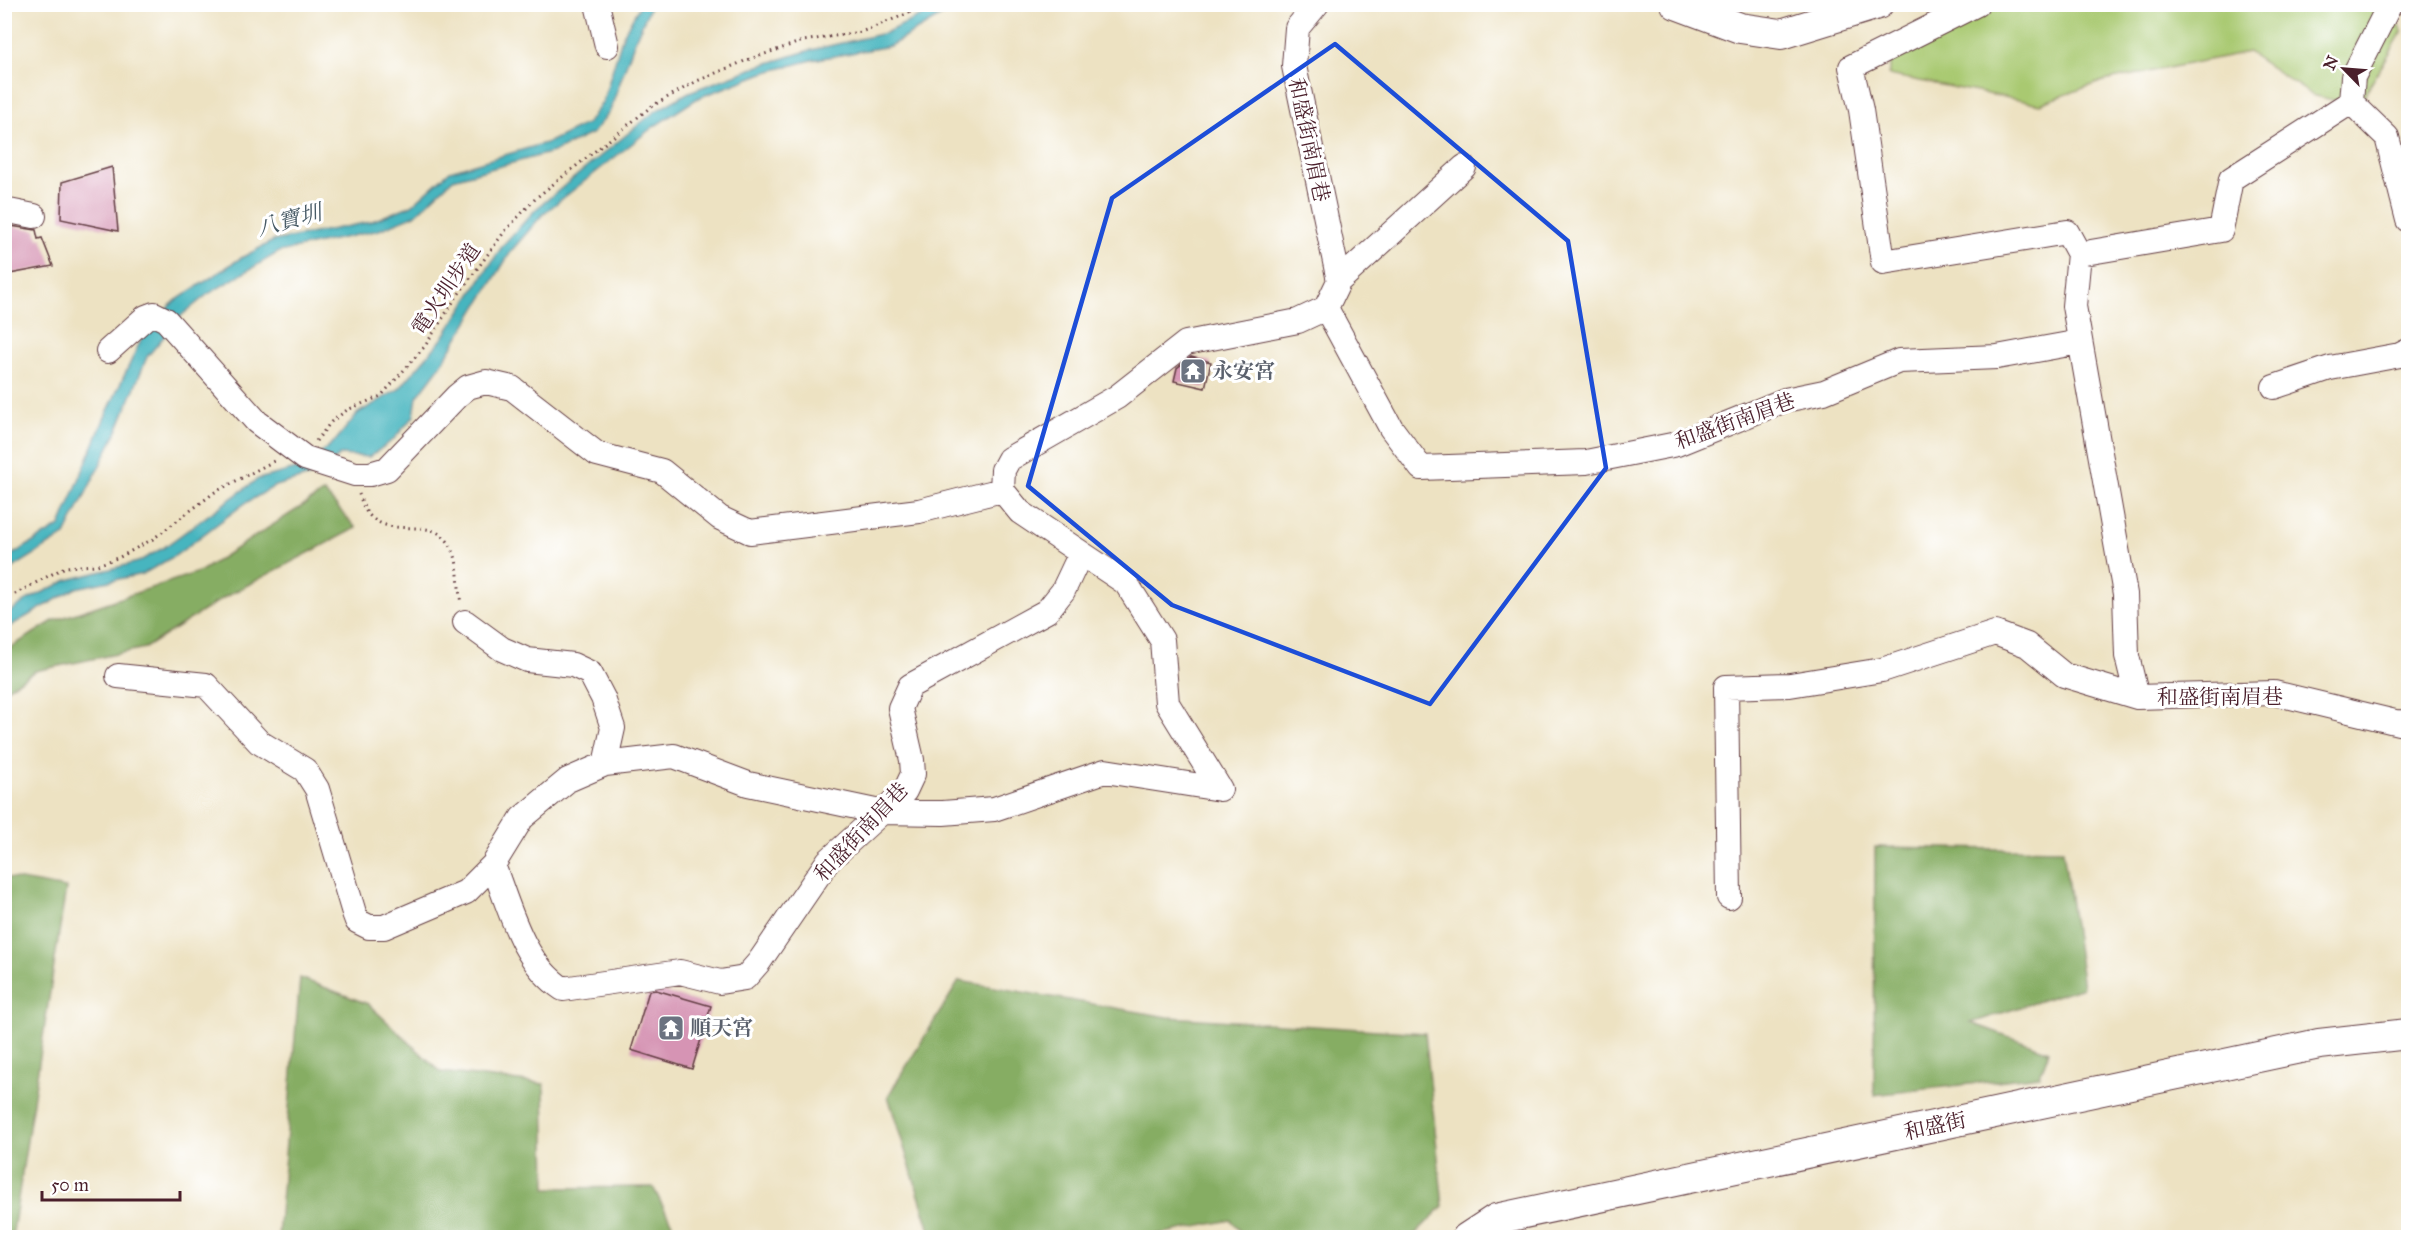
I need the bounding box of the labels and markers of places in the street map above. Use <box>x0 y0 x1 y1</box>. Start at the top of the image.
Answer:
temple icon: 永安宮 <box>1178 356 1208 386</box>
place label: 永安宮 <box>1212 358 1275 384</box>
temple icon: 順天宮 <box>656 1013 686 1043</box>
place label: 順天宮 <box>690 1015 753 1041</box>

